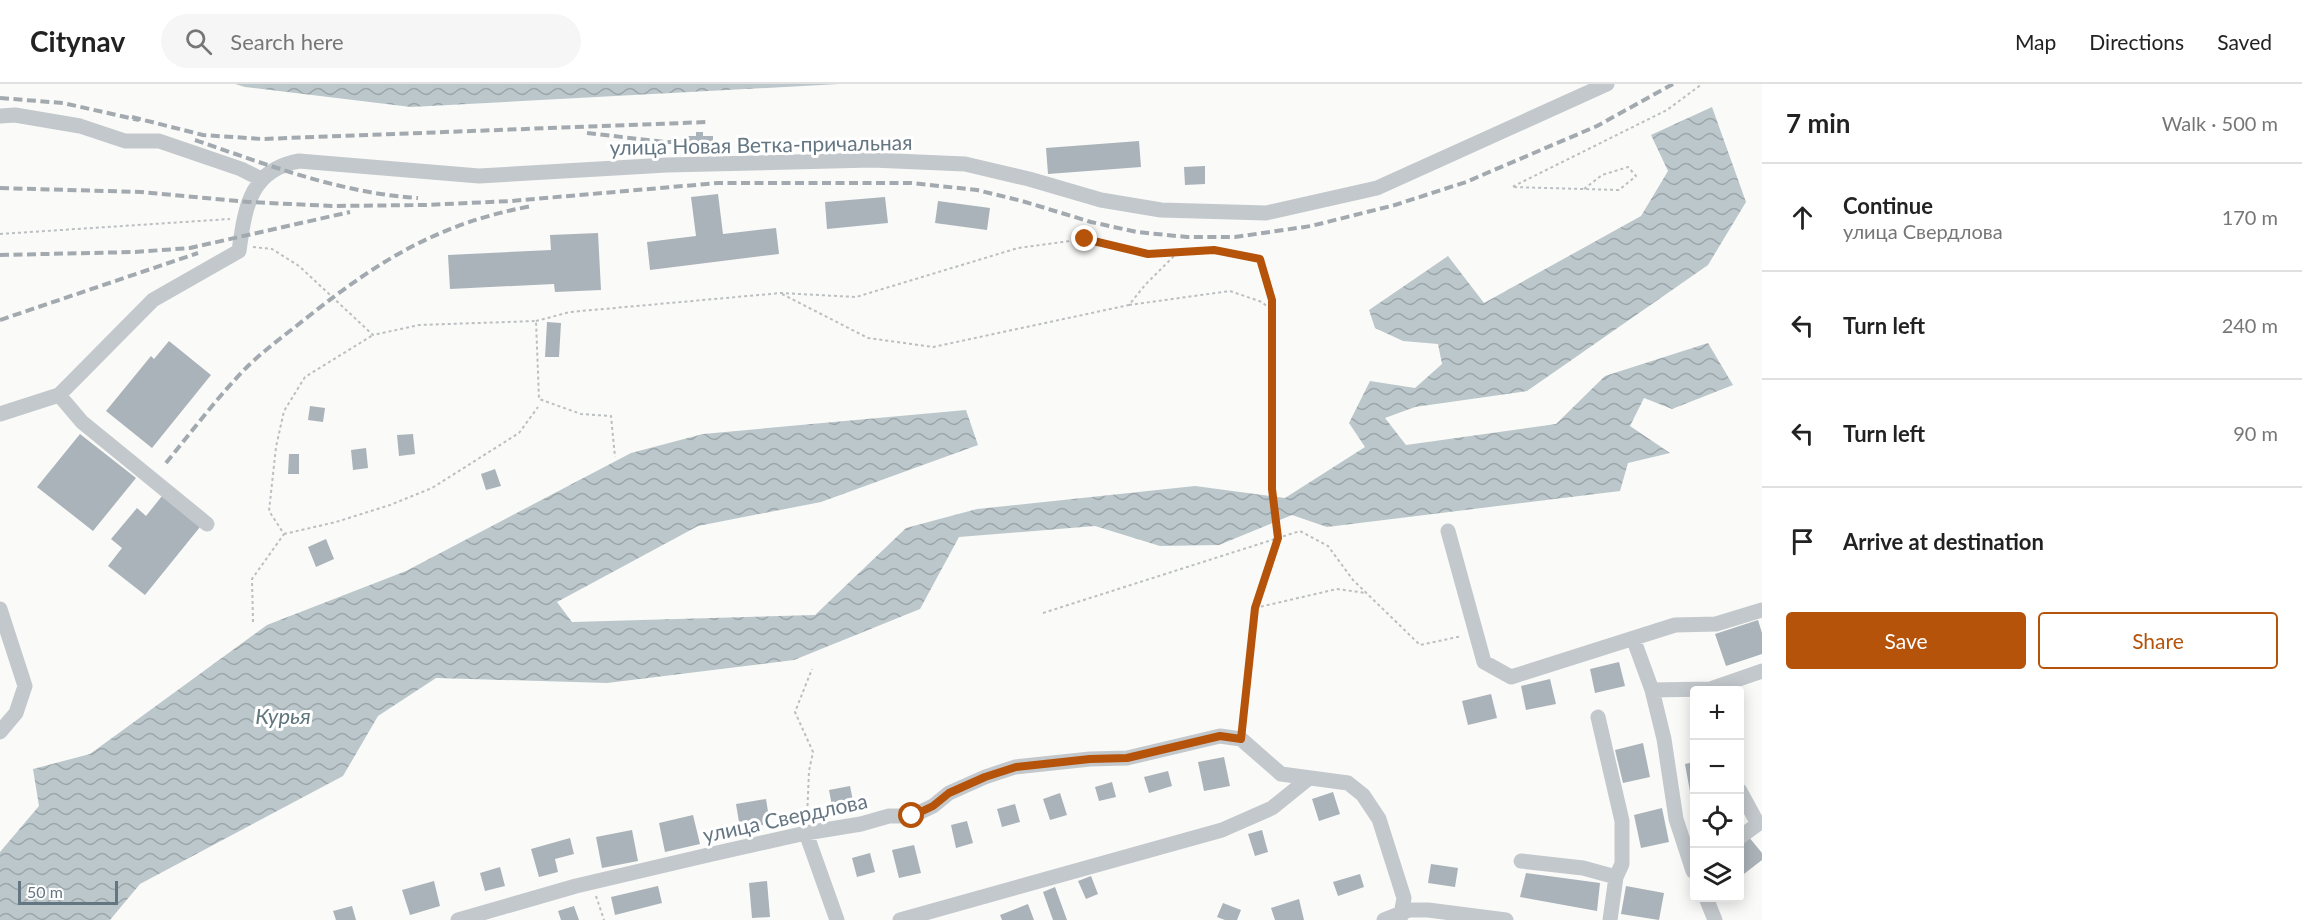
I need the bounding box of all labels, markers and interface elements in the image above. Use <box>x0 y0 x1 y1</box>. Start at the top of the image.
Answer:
search box <box>161 14 581 68</box>
text: Citynav <box>30 24 125 58</box>
icon: search <box>182 25 215 58</box>
text: Search here <box>230 28 344 55</box>
text: Map <box>2015 29 2056 54</box>
text: Directions <box>2089 29 2184 54</box>
text: Saved <box>2217 29 2272 54</box>
text: 7 min <box>1786 107 1850 139</box>
text: Walk · 500 m <box>2162 111 2278 135</box>
street label: улица Новая Ветка-причальная <box>609 129 913 159</box>
text: Continue <box>1843 192 1933 219</box>
icon: ahead <box>1786 201 1819 234</box>
text: 170 m <box>2222 205 2278 229</box>
text: улица Свердлова <box>1843 219 2003 243</box>
route end <box>1071 225 1097 251</box>
icon: left <box>1786 309 1819 342</box>
text: Turn left <box>1843 312 1925 339</box>
text: 240 m <box>2222 313 2278 337</box>
icon: left <box>1786 417 1819 450</box>
text: Turn left <box>1843 420 1925 447</box>
text: 90 m <box>2233 421 2278 445</box>
icon: arrive <box>1786 525 1819 558</box>
text: Arrive at destination <box>1843 528 2044 555</box>
button: Save <box>1786 612 2026 669</box>
button: Share <box>2038 612 2278 669</box>
map controls <box>1690 686 1744 902</box>
button: + <box>1690 686 1744 740</box>
water label: Курья <box>255 702 311 729</box>
button: − <box>1690 740 1744 794</box>
street label: улица Свердлова <box>700 787 870 847</box>
button: locate <box>1690 794 1744 848</box>
route start <box>898 802 924 828</box>
button: layers <box>1690 848 1744 902</box>
scale bar <box>18 878 118 906</box>
text: 50 m <box>27 882 63 901</box>

